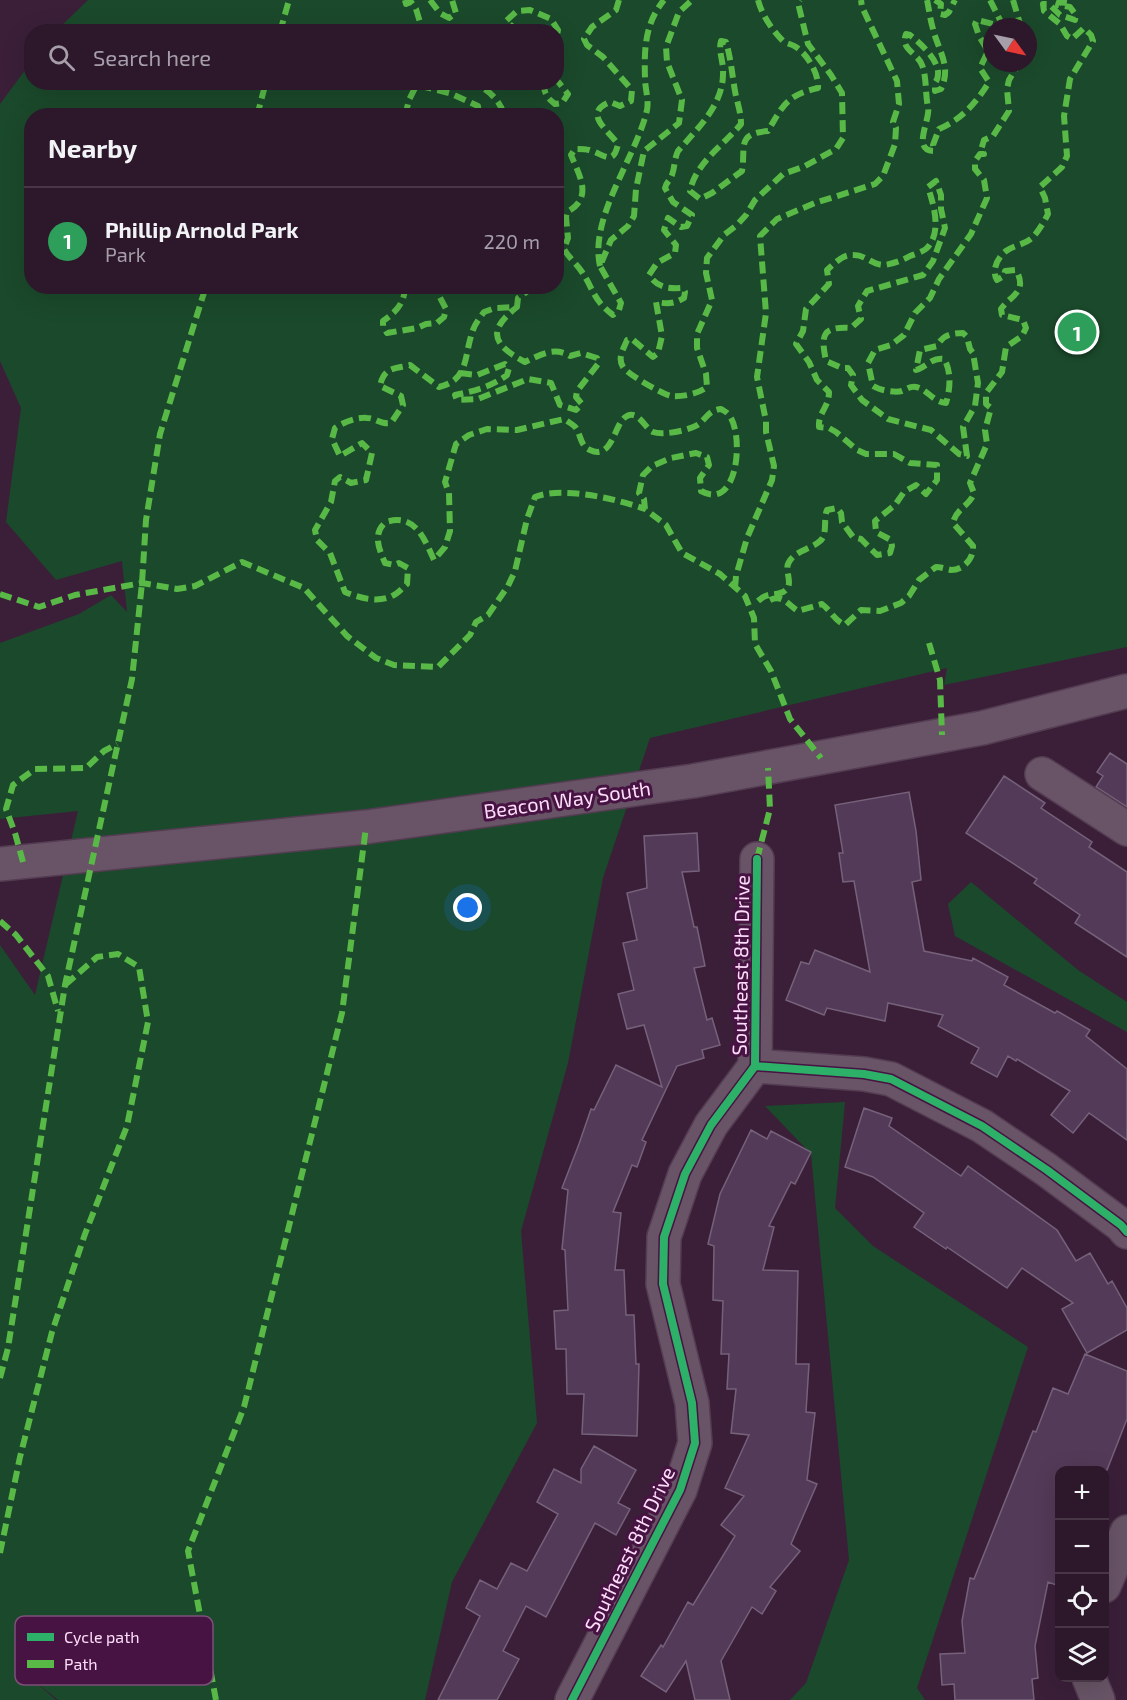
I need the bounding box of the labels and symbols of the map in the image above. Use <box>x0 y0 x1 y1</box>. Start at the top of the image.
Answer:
north arrow <box>983 18 1037 72</box>
pin: 1 <box>1058 310 1096 354</box>
street label: Beacon Way South <box>482 775 652 823</box>
street label: Southeast 8th Drive <box>726 875 754 1055</box>
your location <box>453 893 482 922</box>
street label: Southeast 8th Drive <box>579 1463 679 1635</box>
legend <box>15 1616 213 1685</box>
text: Cycle path <box>64 1627 140 1646</box>
text: Path <box>64 1654 98 1673</box>

